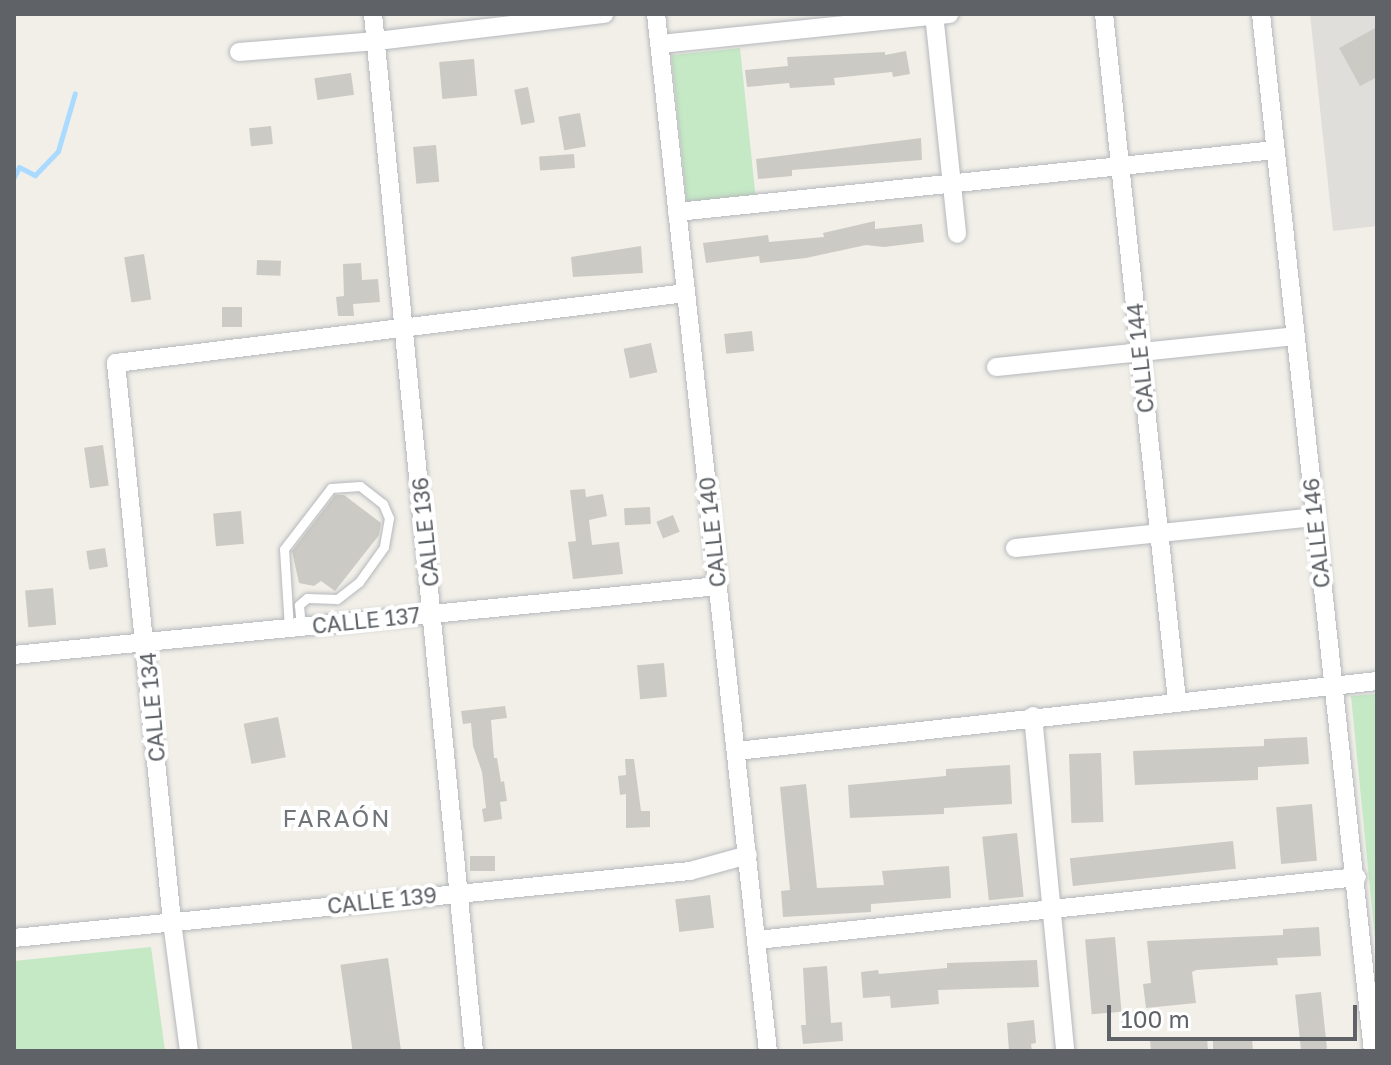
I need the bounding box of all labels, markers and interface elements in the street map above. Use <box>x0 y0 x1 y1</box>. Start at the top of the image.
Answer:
street label: CALLE 144 <box>1121 302 1159 414</box>
street label: CALLE 140 <box>693 475 731 589</box>
street label: CALLE 136 <box>406 476 444 588</box>
street label: CALLE 146 <box>1297 477 1335 589</box>
street label: CALLE 137 <box>311 601 421 639</box>
street label: CALLE 134 <box>134 651 170 763</box>
district label: FARAÓN <box>283 804 391 832</box>
street label: CALLE 139 <box>326 881 438 919</box>
scale bar <box>1111 989 1361 1039</box>
text: 100 m <box>1121 1004 1190 1033</box>

